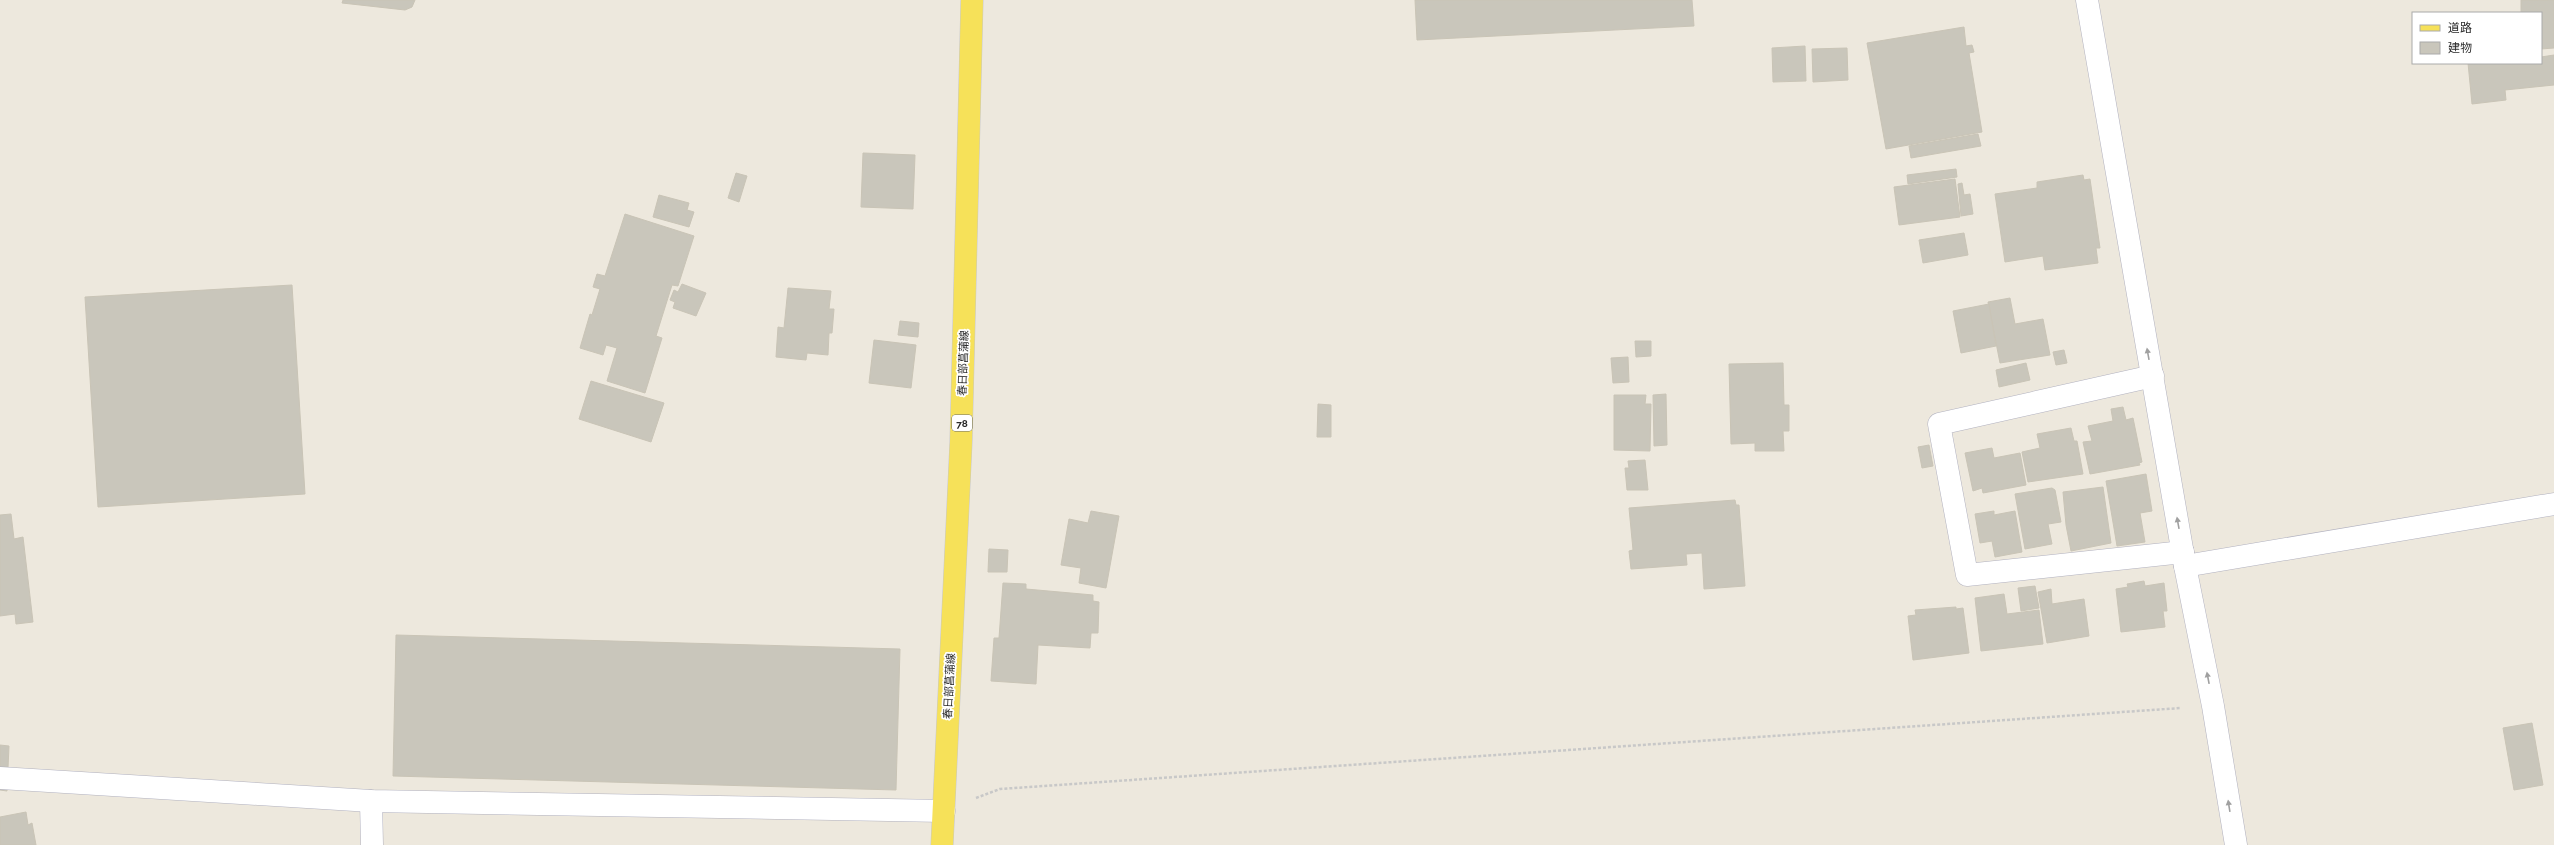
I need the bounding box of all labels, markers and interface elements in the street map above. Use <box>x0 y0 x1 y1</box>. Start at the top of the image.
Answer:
legend <box>2412 12 2542 64</box>
text: 道路 <box>2448 21 2472 35</box>
text: 建物 <box>2448 41 2472 55</box>
street label: 春日部菖蒲線 <box>956 330 971 396</box>
one-way arrow <box>2145 348 2151 360</box>
road number: 78 <box>952 415 972 431</box>
one-way arrow <box>2175 517 2181 529</box>
street label: 春日部菖蒲線 <box>941 653 958 719</box>
one-way arrow <box>2204 672 2210 684</box>
one-way arrow <box>2226 800 2232 813</box>

